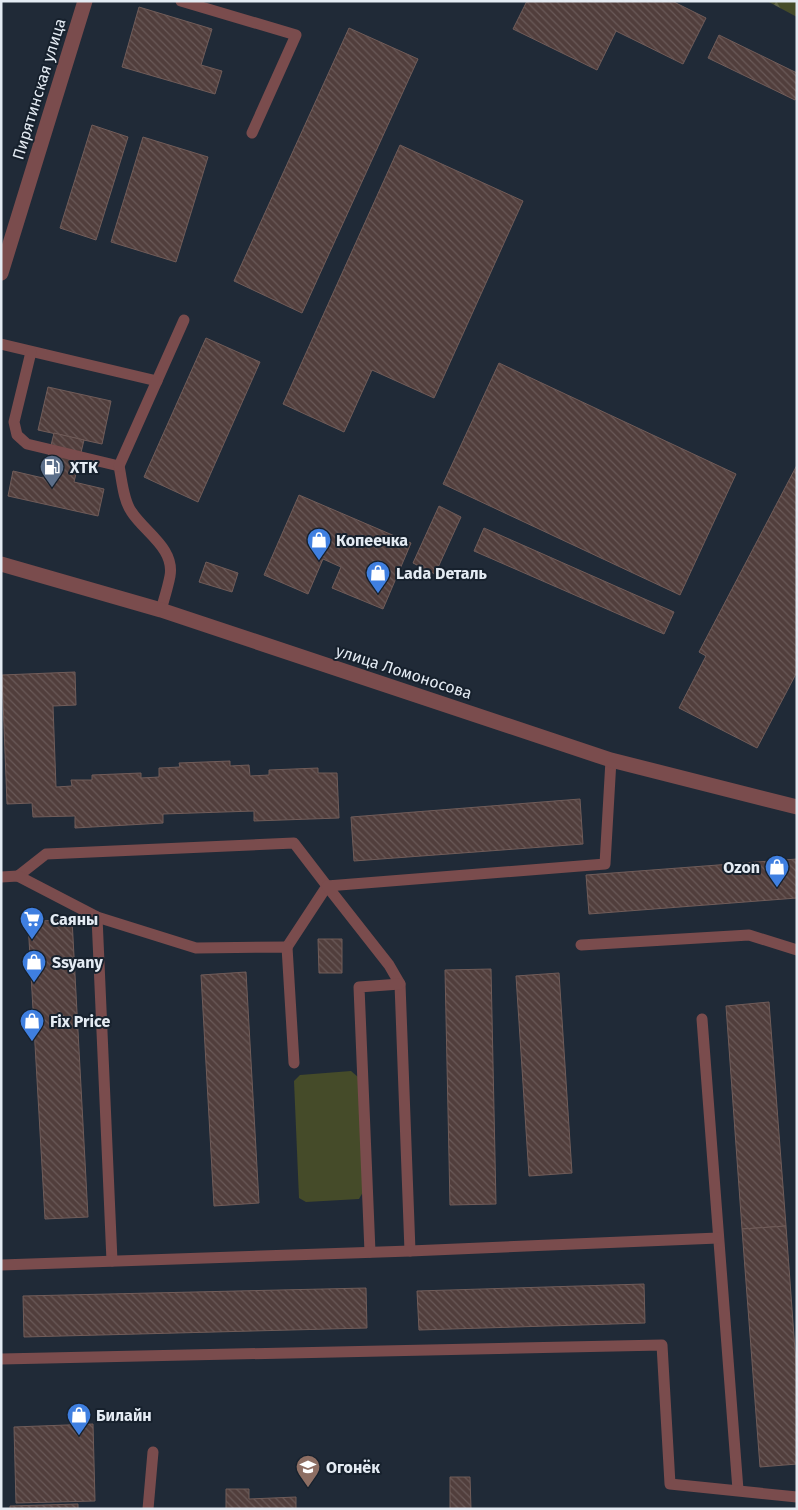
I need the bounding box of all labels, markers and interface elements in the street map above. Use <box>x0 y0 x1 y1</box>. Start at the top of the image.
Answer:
street label: Пирятинская улица <box>8 16 70 162</box>
fuel station icon: ХТК <box>39 454 65 488</box>
place label: ХТК <box>69 458 99 477</box>
shop icon: Копеечка <box>306 527 332 561</box>
place label: Копеечка <box>336 531 408 550</box>
shop icon: Lada Dеталь <box>365 560 391 594</box>
place label: Lada Dеталь <box>396 564 488 583</box>
street label: улица Ломоносова <box>334 641 474 703</box>
shop icon: Ozon <box>764 854 790 888</box>
place label: Ozon <box>723 858 760 877</box>
supermarket icon: Саяны <box>19 906 45 940</box>
place label: Саяны <box>50 910 98 929</box>
shop icon: Ssyany <box>21 949 47 983</box>
place label: Ssyany <box>52 953 103 972</box>
shop icon: Fix Price <box>19 1008 45 1042</box>
place label: Fix Price <box>50 1012 110 1031</box>
shop icon: Билайн <box>66 1402 92 1436</box>
place label: Билайн <box>96 1406 152 1425</box>
school or university icon: Огонёк <box>295 1454 321 1488</box>
place label: Огонёк <box>326 1458 380 1477</box>

